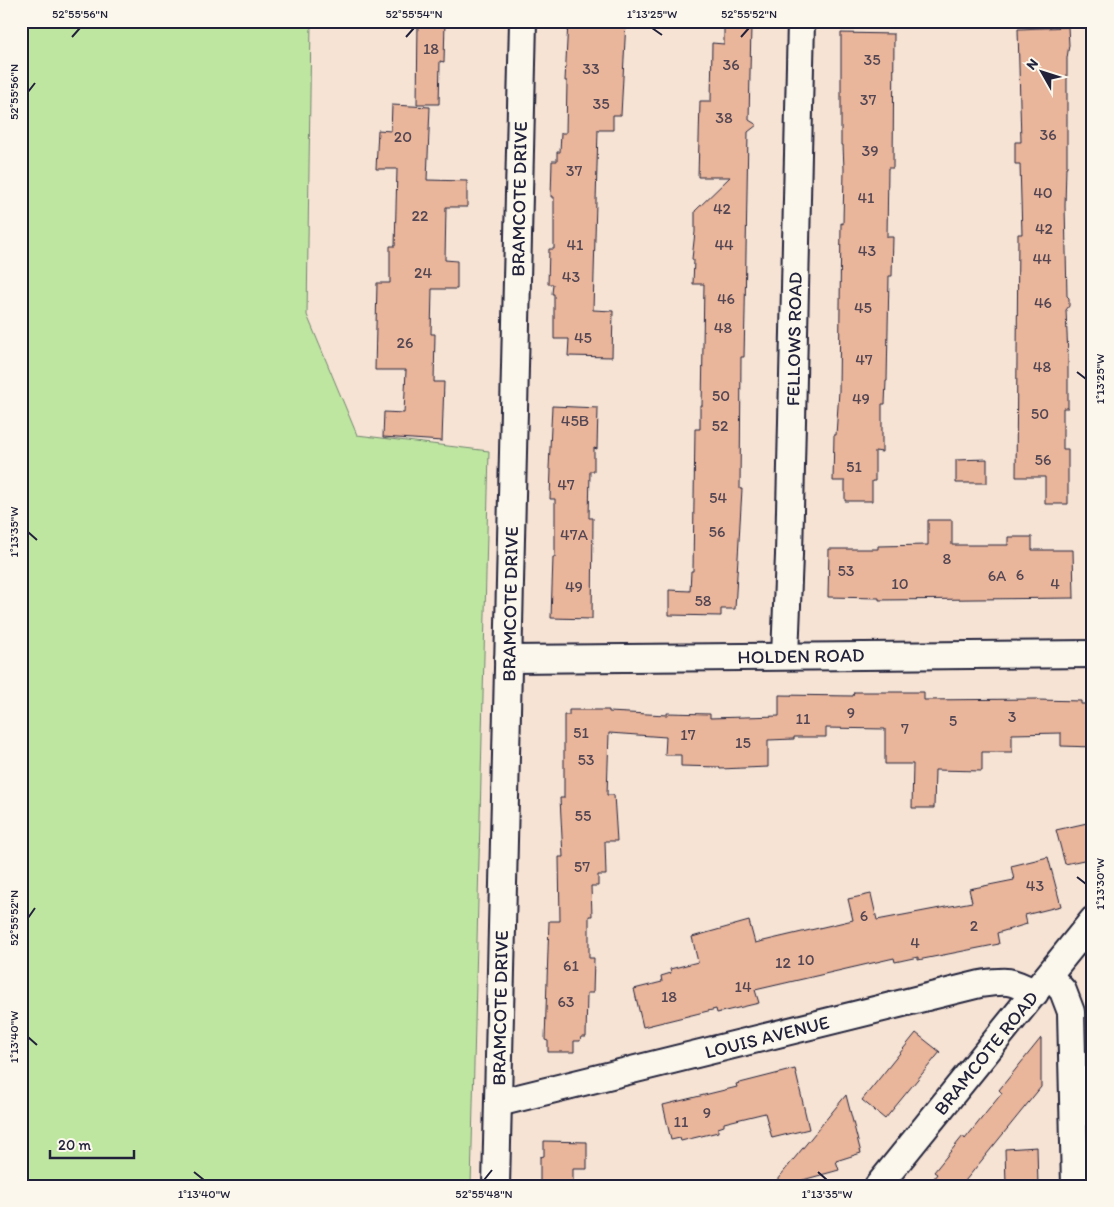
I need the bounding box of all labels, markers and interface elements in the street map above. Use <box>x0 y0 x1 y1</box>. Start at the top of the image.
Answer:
text: 52°55'56"N <box>52 7 108 21</box>
text: 52°55'54"N <box>386 7 442 21</box>
text: 1°13'25"W <box>627 7 677 21</box>
text: 52°55'52"N <box>721 7 777 21</box>
house number: 18 <box>423 39 439 58</box>
north arrow <box>1016 48 1066 98</box>
house number: 35 <box>863 50 881 69</box>
house number: 36 <box>722 55 740 74</box>
text: N <box>1023 55 1042 73</box>
house number: 33 <box>582 59 600 78</box>
text: 52°55'56"N <box>7 64 21 120</box>
house number: 37 <box>860 90 876 109</box>
house number: 35 <box>592 94 610 113</box>
house number: 38 <box>715 108 733 127</box>
street label: BRAMCOTE DRIVE <box>506 121 532 277</box>
house number: 36 <box>1039 125 1057 144</box>
house number: 20 <box>394 127 412 146</box>
house number: 39 <box>861 141 879 160</box>
house number: 37 <box>566 161 582 180</box>
house number: 40 <box>1033 183 1053 202</box>
house number: 41 <box>857 188 875 207</box>
house number: 42 <box>713 199 732 218</box>
house number: 22 <box>412 206 429 225</box>
house number: 42 <box>1035 219 1054 238</box>
house number: 41 <box>566 235 584 254</box>
house number: 44 <box>714 235 734 254</box>
house number: 43 <box>858 241 876 260</box>
house number: 44 <box>1032 249 1052 268</box>
house number: 24 <box>414 263 432 282</box>
house number: 43 <box>562 267 580 286</box>
street label: FELLOWS ROAD <box>781 272 807 406</box>
house number: 46 <box>717 289 735 308</box>
house number: 46 <box>1034 293 1052 312</box>
house number: 45 <box>854 298 872 317</box>
house number: 48 <box>714 318 732 337</box>
house number: 45 <box>574 328 592 347</box>
house number: 26 <box>397 333 413 352</box>
house number: 47 <box>855 350 873 369</box>
text: 1°13'25"W <box>1093 354 1107 404</box>
house number: 48 <box>1033 357 1051 376</box>
house number: 50 <box>712 386 730 405</box>
house number: 49 <box>852 389 870 408</box>
house number: 50 <box>1031 404 1049 423</box>
house number: 45B <box>561 411 589 430</box>
house number: 52 <box>712 416 729 435</box>
house number: 56 <box>1035 450 1051 469</box>
house number: 51 <box>846 457 862 476</box>
house number: 47 <box>557 475 575 494</box>
house number: 54 <box>709 488 727 507</box>
text: 1°13'35"W <box>7 507 21 557</box>
house number: 56 <box>709 522 725 541</box>
house number: 47A <box>560 525 588 544</box>
street label: BRAMCOTE DRIVE <box>497 526 523 682</box>
house number: 8 <box>943 549 952 568</box>
house number: 53 <box>837 561 855 580</box>
house number: 6 <box>1016 565 1024 584</box>
house number: 6A <box>988 566 1006 585</box>
house number: 10 <box>891 574 909 593</box>
house number: 4 <box>1050 574 1060 593</box>
house number: 49 <box>565 577 583 596</box>
house number: 58 <box>694 591 712 610</box>
street label: HOLDEN ROAD <box>737 643 865 669</box>
house number: 9 <box>847 703 855 722</box>
house number: 3 <box>1008 707 1017 726</box>
house number: 11 <box>796 709 811 728</box>
house number: 5 <box>949 711 957 730</box>
house number: 7 <box>901 719 909 738</box>
house number: 51 <box>573 723 589 742</box>
house number: 17 <box>680 725 696 744</box>
house number: 15 <box>735 733 751 752</box>
house number: 53 <box>577 750 595 769</box>
house number: 55 <box>575 806 591 825</box>
house number: 57 <box>574 857 590 876</box>
text: 1°13'30"W <box>1093 858 1107 910</box>
house number: 43 <box>1026 876 1044 895</box>
text: 52°55'52"N <box>7 890 21 946</box>
house number: 6 <box>860 906 868 925</box>
house number: 2 <box>970 916 979 935</box>
street label: BRAMCOTE DRIVE <box>487 930 513 1086</box>
house number: 4 <box>910 933 920 952</box>
house number: 10 <box>797 950 815 969</box>
house number: 12 <box>775 953 792 972</box>
house number: 61 <box>563 956 580 975</box>
house number: 14 <box>734 977 752 996</box>
street label: BRAMCOTE ROAD <box>929 986 1043 1120</box>
house number: 18 <box>661 987 677 1006</box>
house number: 63 <box>557 992 575 1011</box>
street label: LOUIS AVENUE <box>702 1010 832 1064</box>
text: 1°13'40"W <box>7 1011 21 1063</box>
house number: 9 <box>703 1103 711 1122</box>
house number: 11 <box>674 1112 689 1131</box>
scale bar <box>50 1127 134 1159</box>
text: 20 m <box>58 1136 92 1154</box>
text: 1°13'40"W <box>178 1187 230 1201</box>
text: 52°55'48"N <box>455 1187 513 1201</box>
text: 1°13'35"W <box>802 1187 852 1201</box>

